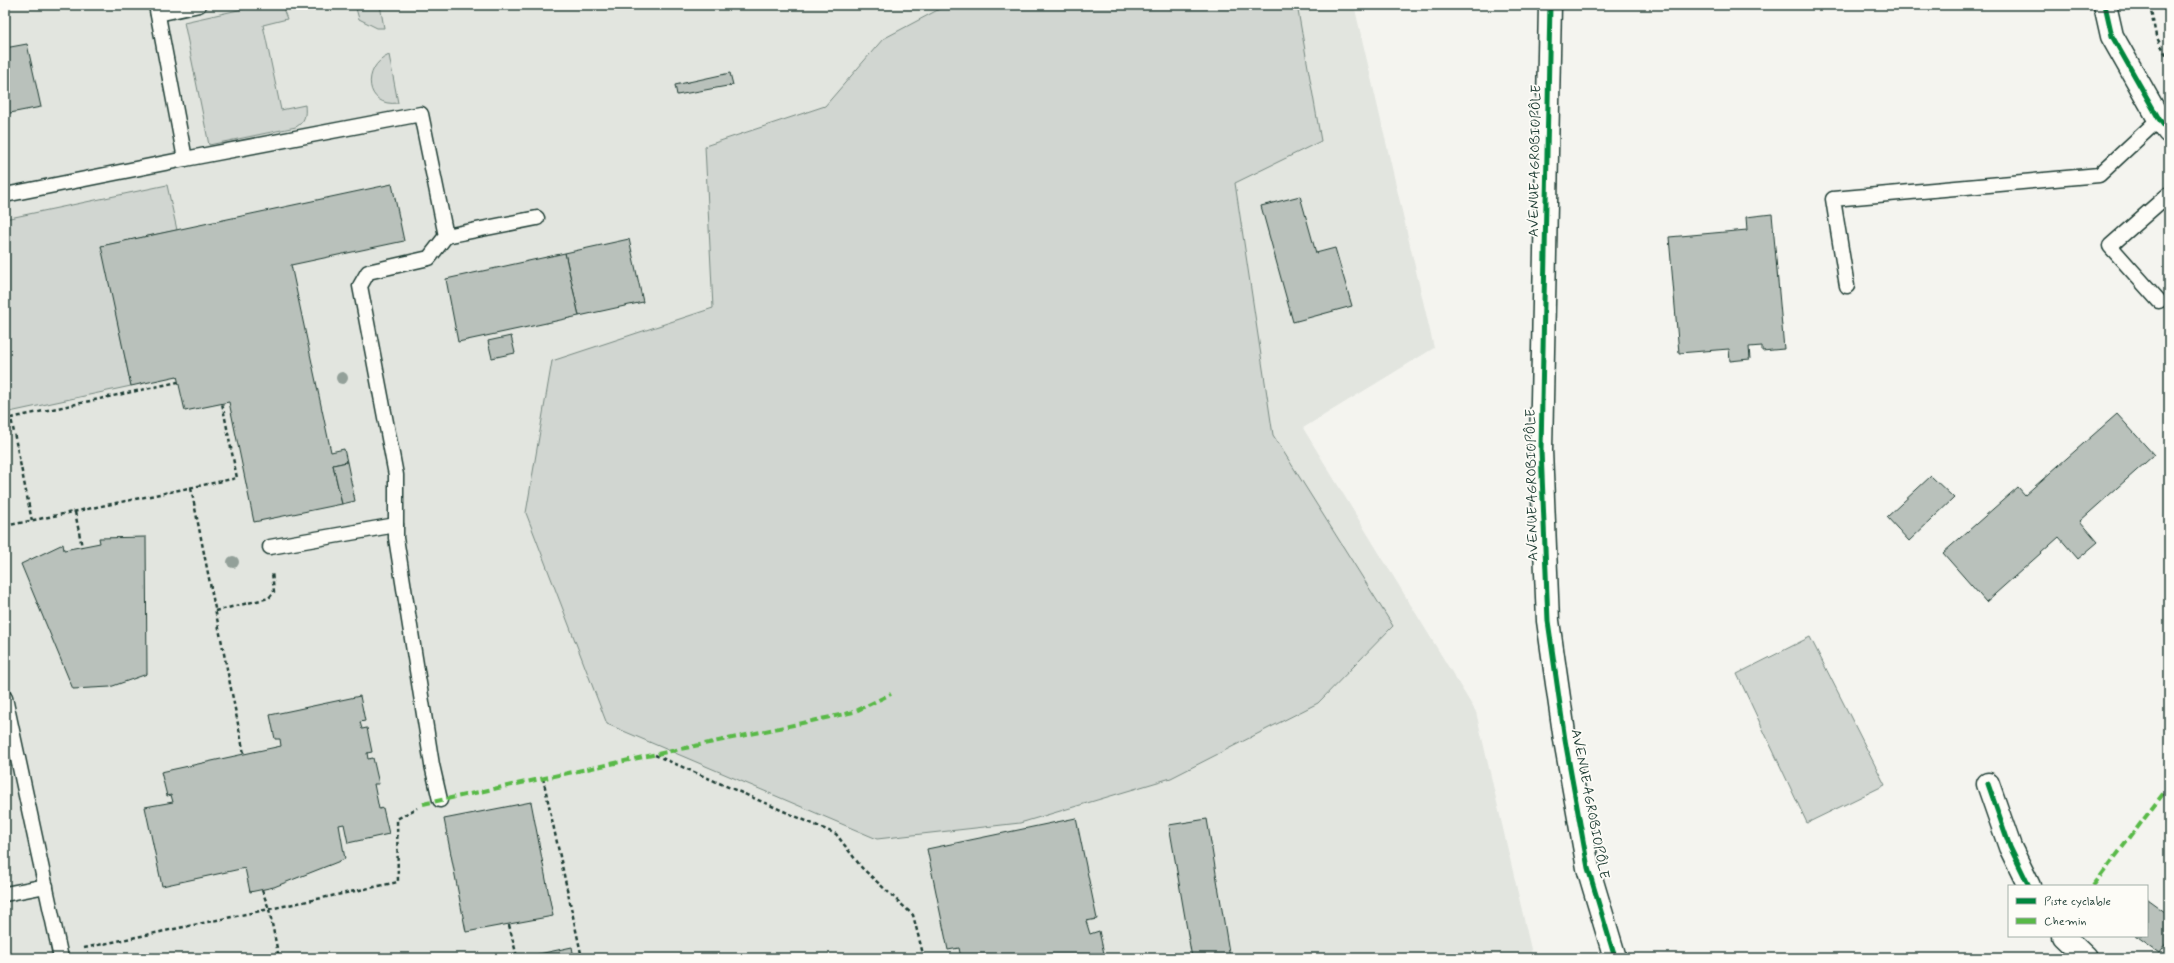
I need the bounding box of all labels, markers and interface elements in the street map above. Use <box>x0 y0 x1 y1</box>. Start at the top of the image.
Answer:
street label: AVENUE AGROBIOPÔLE <box>1525 85 1545 237</box>
street label: AVENUE AGROBIOPÔLE <box>1522 409 1542 561</box>
street label: AVENUE AGROBIOPÔLE <box>1567 727 1613 881</box>
legend <box>2008 885 2148 937</box>
text: Piste cyclable <box>2044 894 2111 910</box>
text: Chemin <box>2044 914 2087 930</box>

